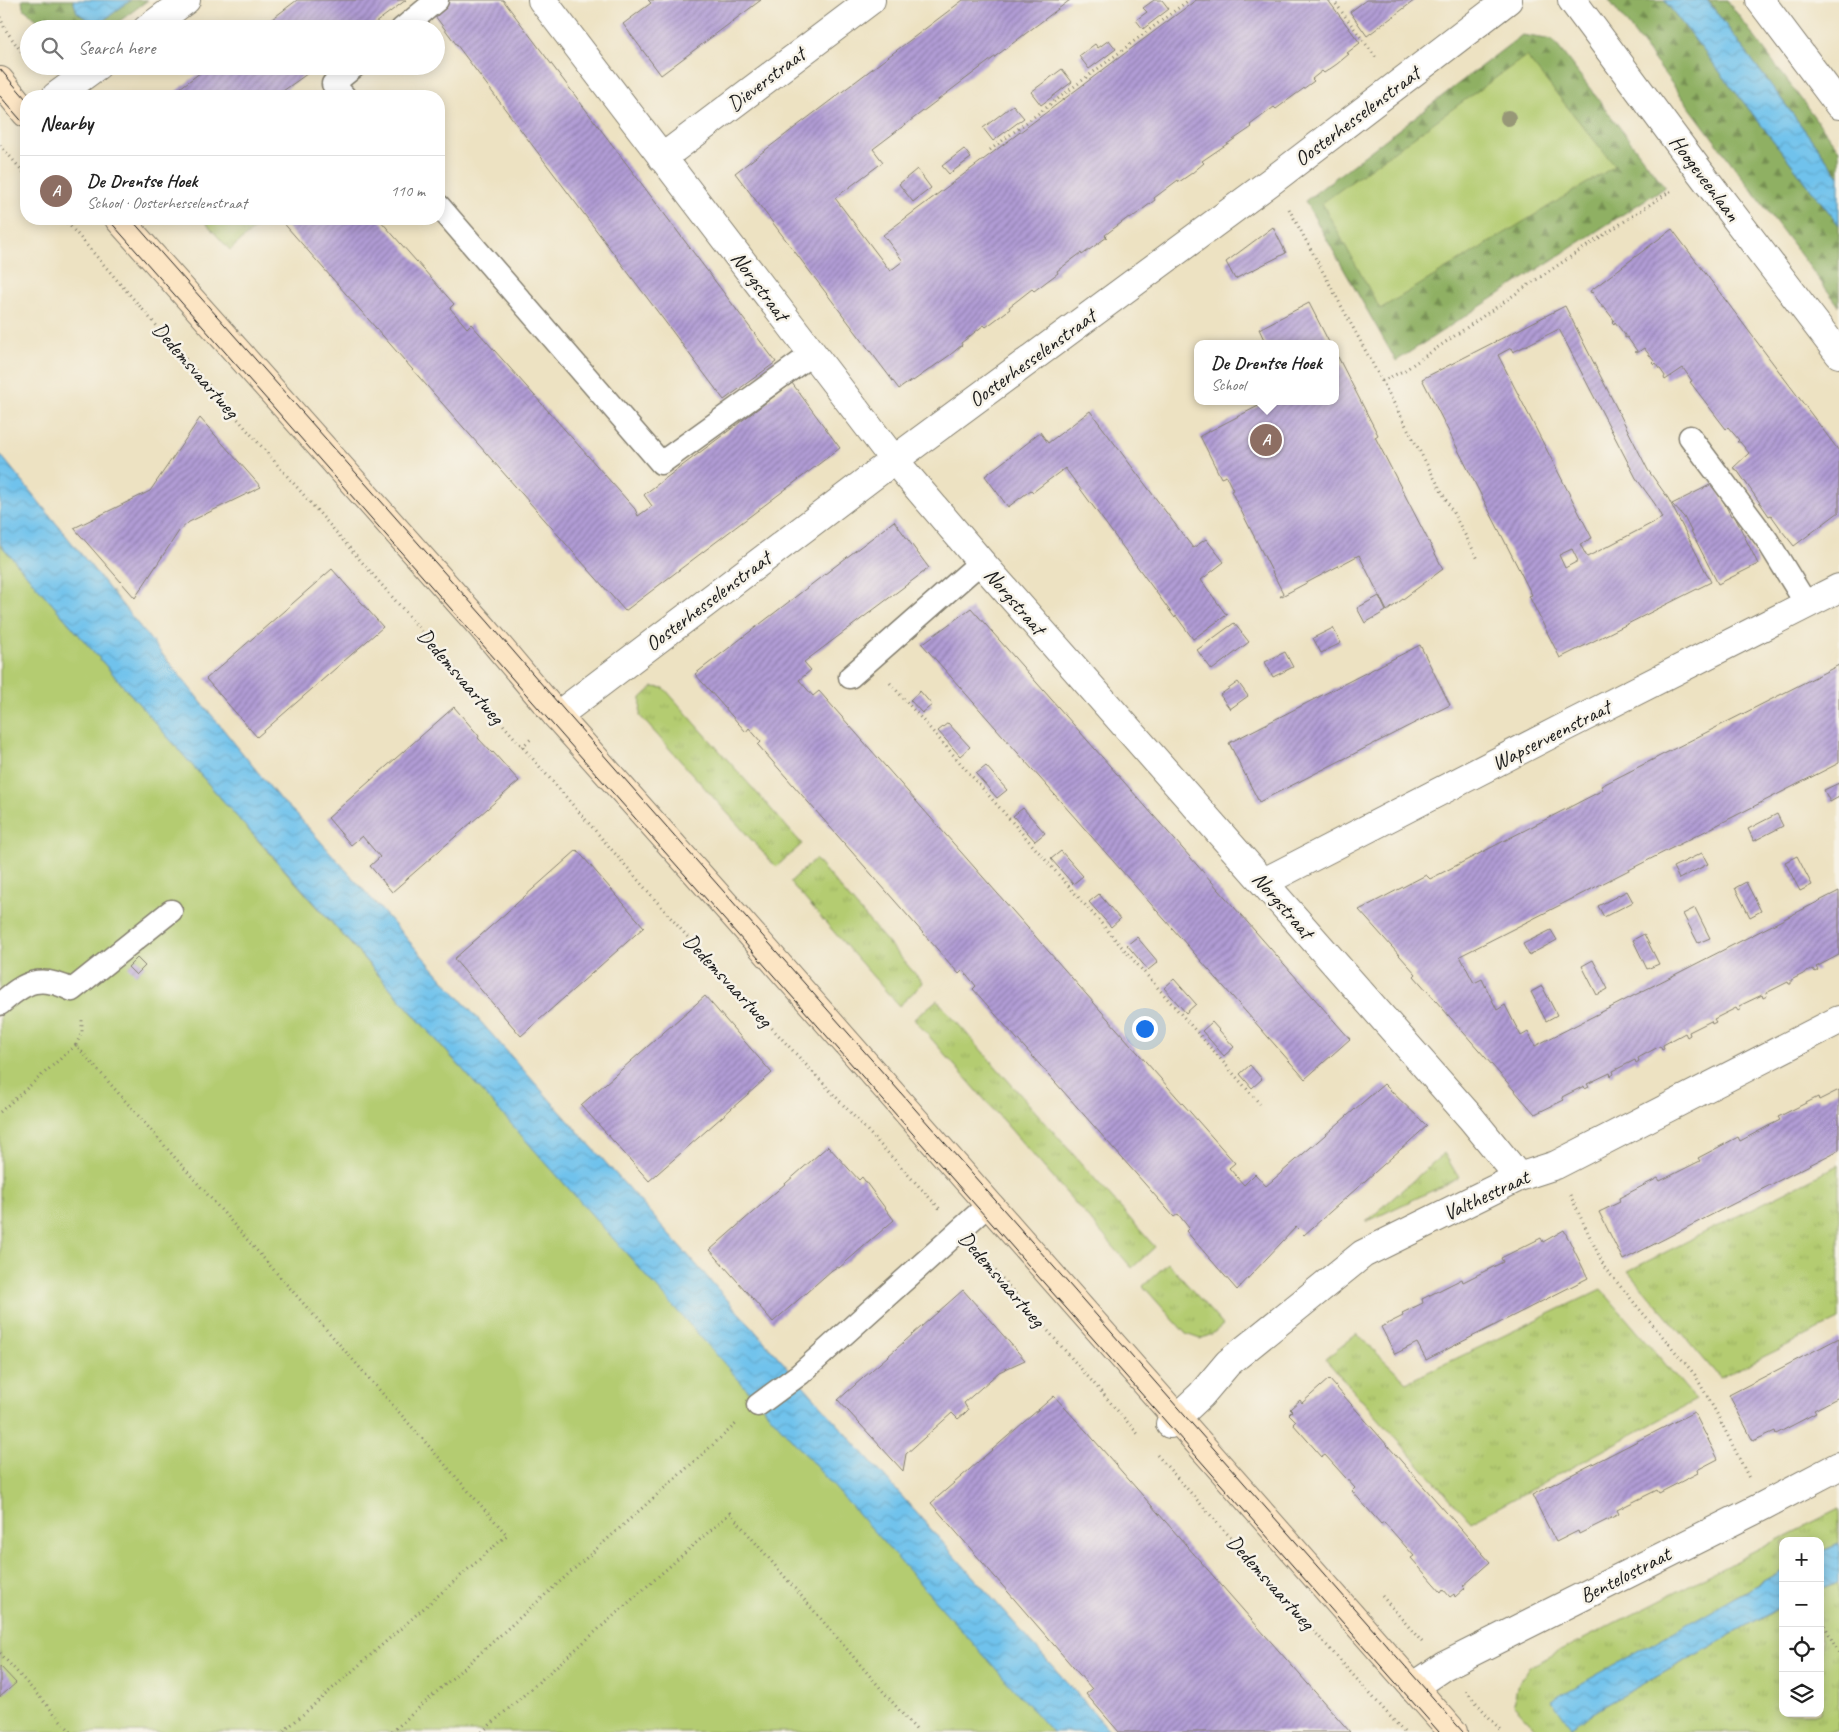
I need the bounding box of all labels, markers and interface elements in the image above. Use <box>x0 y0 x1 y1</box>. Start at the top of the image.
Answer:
search box <box>20 20 445 75</box>
icon: search <box>38 34 66 62</box>
text: Search here <box>78 36 155 60</box>
street label: Dieverstraat <box>722 39 812 117</box>
street label: Oosterhesselenstraat <box>1289 58 1427 172</box>
text: Nearby <box>40 110 93 136</box>
street label: Hoogeveenlaan <box>1664 130 1746 227</box>
text: De Drentse Hoek <box>87 169 197 193</box>
text: A <box>52 181 60 201</box>
text: 110 m <box>391 181 425 201</box>
text: School · Oosterhesselenstraat <box>87 193 247 213</box>
street label: Norgstraat <box>725 246 796 328</box>
street label: Oosterhesselenstraat <box>963 301 1103 413</box>
street label: Dedemsvaartweg <box>147 317 246 424</box>
popup <box>1194 340 1339 405</box>
text: De Drentse Hoek <box>1211 351 1322 375</box>
text: School <box>1211 375 1246 395</box>
pin: A <box>1250 421 1282 459</box>
street label: Oosterhesselenstraat <box>640 543 778 657</box>
street label: Norgstraat <box>979 562 1053 642</box>
street label: Dedemsvaartweg <box>412 623 511 730</box>
street label: Wapserveenstraat <box>1487 693 1617 776</box>
street label: Norgstraat <box>1247 866 1321 946</box>
street label: Dedemsvaartweg <box>678 928 779 1033</box>
your location <box>1132 1016 1158 1042</box>
street label: Valthestraat <box>1439 1163 1535 1226</box>
street label: Dedemsvaartweg <box>953 1226 1052 1333</box>
street label: Dedemsvaartweg <box>1222 1529 1321 1636</box>
map controls <box>1779 1537 1824 1717</box>
button: + <box>1779 1537 1824 1582</box>
street label: Bentelostraat <box>1575 1540 1676 1609</box>
button: − <box>1779 1582 1824 1627</box>
button: locate <box>1779 1627 1824 1672</box>
button: layers <box>1779 1672 1824 1717</box>

